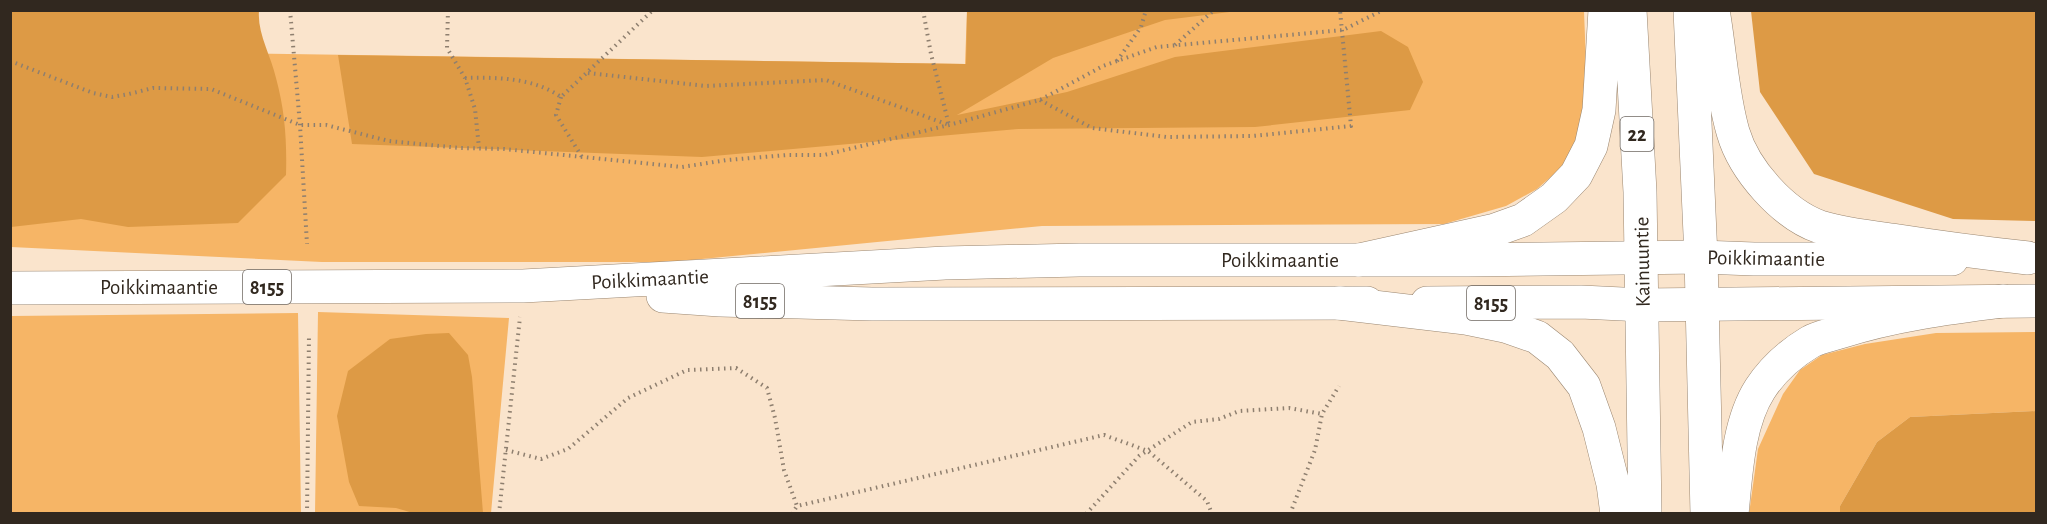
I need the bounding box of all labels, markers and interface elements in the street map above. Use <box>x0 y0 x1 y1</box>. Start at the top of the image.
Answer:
road number: 22 <box>1620 117 1654 151</box>
street label: Kainuuntie <box>1631 217 1654 307</box>
street label: Poikkimaantie <box>1707 247 1825 270</box>
street label: Poikkimaantie <box>1221 250 1339 271</box>
street label: Poikkimaantie <box>591 266 709 293</box>
road number: 8155 <box>243 270 291 304</box>
street label: Poikkimaantie <box>100 277 218 298</box>
road number: 8155 <box>736 284 784 318</box>
road number: 8155 <box>1467 286 1515 320</box>

